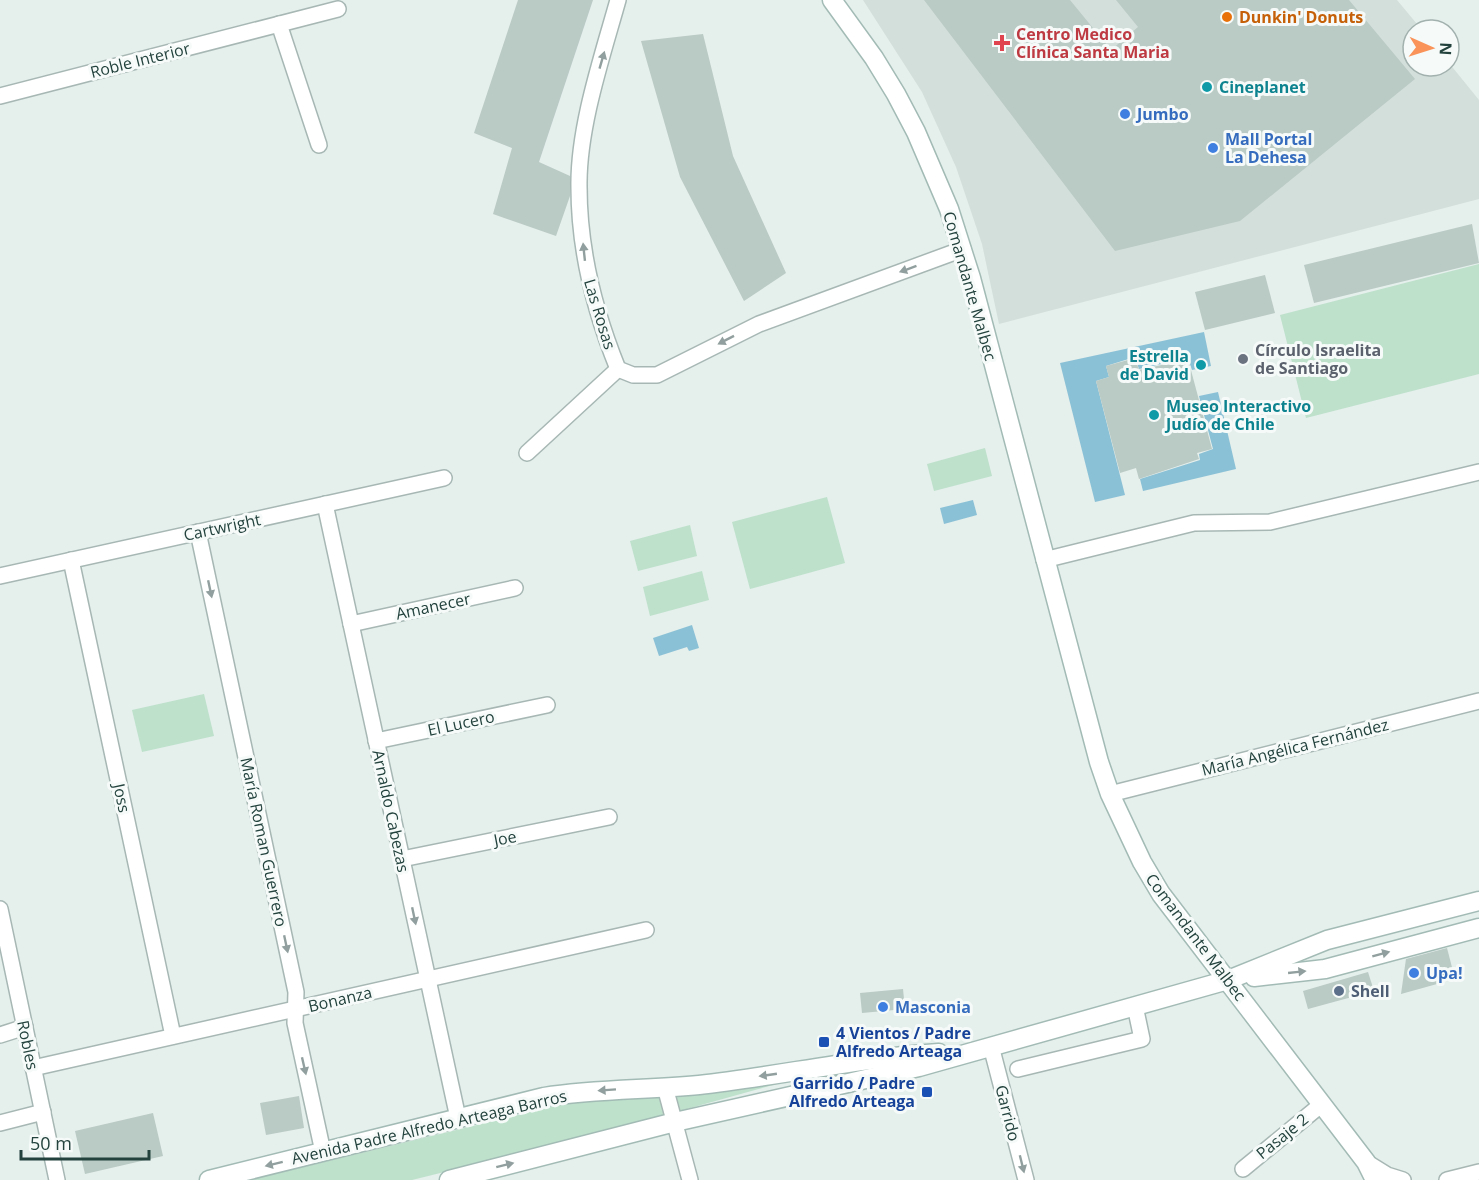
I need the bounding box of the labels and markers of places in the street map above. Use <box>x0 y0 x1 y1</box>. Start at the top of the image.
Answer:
place label: Dunkin' Donuts <box>1239 6 1363 28</box>
marker: Dunkin' Donuts <box>1220 10 1234 24</box>
place label: Centro Medico Clínica Santa Maria <box>1016 23 1170 63</box>
marker: Centro Medico Clínica Santa Maria <box>993 34 1011 52</box>
place label: Cineplanet <box>1219 76 1306 98</box>
marker: Cineplanet <box>1200 80 1214 94</box>
place label: Jumbo <box>1135 103 1189 125</box>
marker: Jumbo <box>1118 107 1132 121</box>
place label: Mall Portal La Dehesa <box>1225 128 1312 168</box>
marker: Mall Portal La Dehesa <box>1206 141 1220 155</box>
place label: Círculo Israelita de Santiago <box>1255 339 1381 379</box>
place label: Estrella de David <box>1120 345 1189 385</box>
marker: Círculo Israelita de Santiago <box>1236 352 1250 366</box>
marker: Estrella de David <box>1194 358 1208 372</box>
place label: Museo Interactivo Judío de Chile <box>1164 395 1311 435</box>
marker: Museo Interactivo Judío de Chile <box>1147 408 1161 422</box>
place label: Upa! <box>1426 962 1462 984</box>
marker: Upa! <box>1407 966 1421 980</box>
place label: Shell <box>1351 980 1390 1002</box>
marker: Shell <box>1332 984 1346 998</box>
place label: Masconia <box>895 996 971 1018</box>
marker: Masconia <box>876 1000 890 1014</box>
place label: 4 Vientos / Padre Alfredo Arteaga <box>836 1022 971 1062</box>
marker: 4 Vientos / Padre Alfredo Arteaga <box>817 1035 831 1049</box>
place label: Garrido / Padre Alfredo Arteaga <box>789 1072 915 1112</box>
marker: Garrido / Padre Alfredo Arteaga <box>920 1085 934 1099</box>

